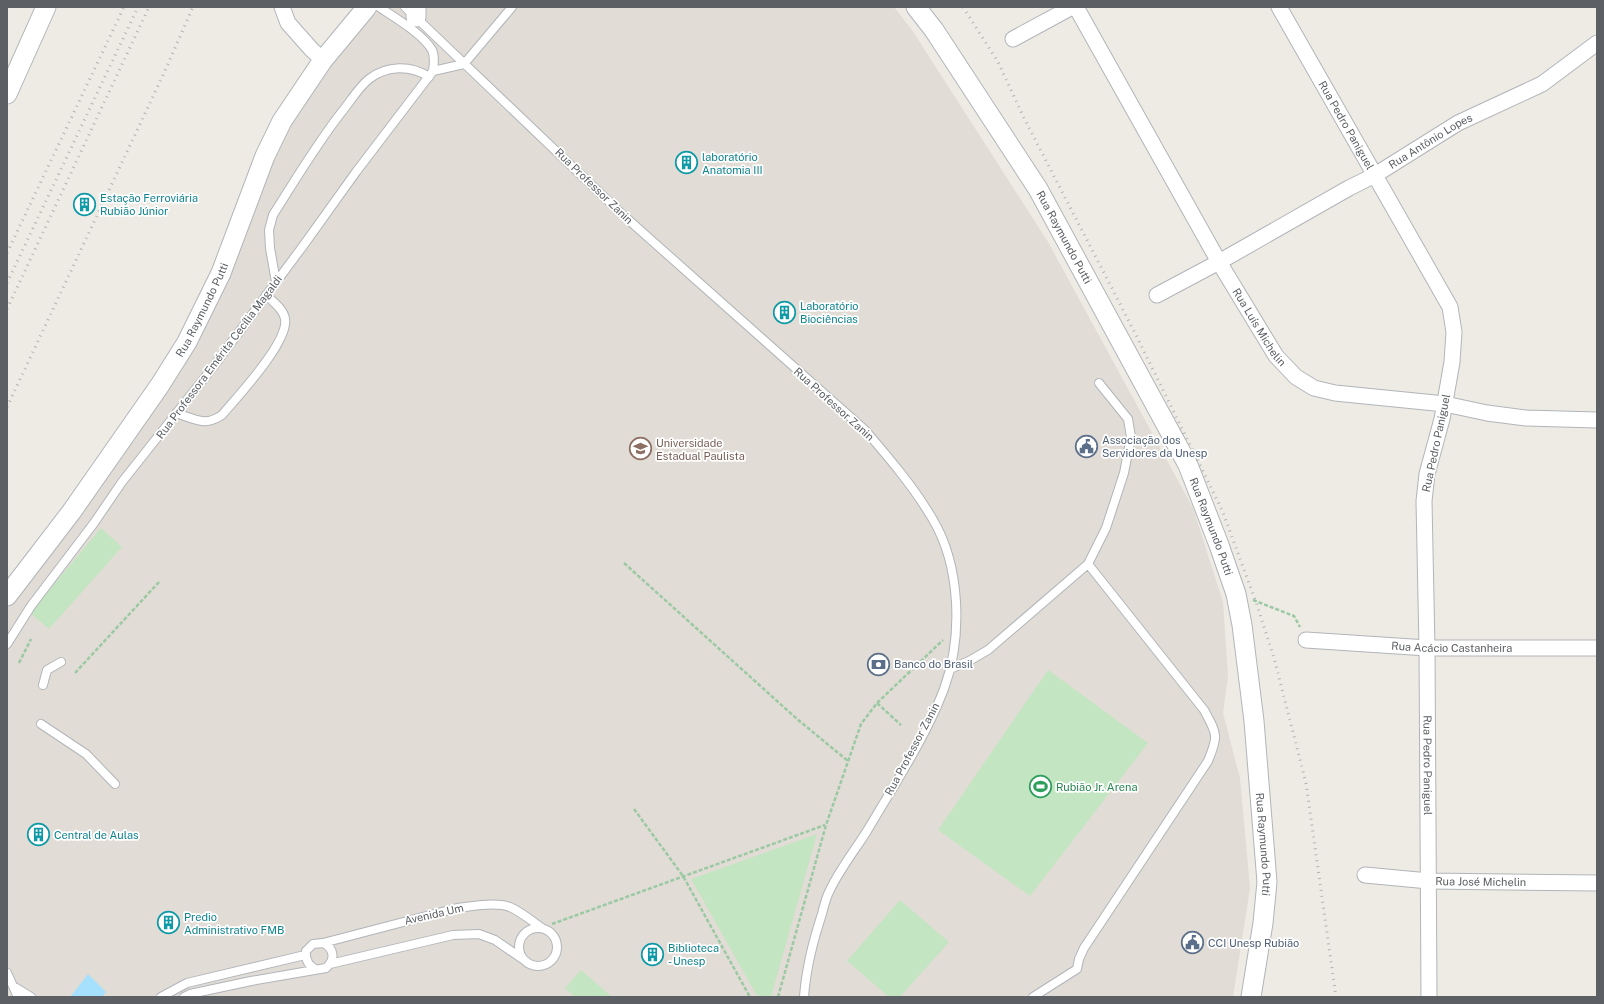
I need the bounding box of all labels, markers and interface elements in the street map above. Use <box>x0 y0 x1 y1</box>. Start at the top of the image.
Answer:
street label: Rua Pedro Paniguel <box>1316 79 1376 172</box>
street label: Rua Antônio Lopes <box>1387 111 1474 171</box>
street label: Rua Professor Zanin <box>553 146 635 226</box>
building icon: laboratório Anatomia III <box>673 150 699 176</box>
place label: laboratório Anatomia III <box>702 151 763 176</box>
street label: Rua Raymundo Putti <box>1034 189 1094 285</box>
building icon: Estação Ferroviária Rubião Júnior <box>72 191 98 217</box>
place label: Estação Ferroviária Rubião Júnior <box>100 192 198 217</box>
street label: Rua Raymundo Putti <box>173 261 230 359</box>
street label: Rua Professora Emérita Cecília Magaldi <box>154 273 284 441</box>
street label: Rua Luís Michelin <box>1230 286 1288 369</box>
building icon: Laboratório Biociências <box>771 299 797 325</box>
place label: Laboratório Biociências <box>800 300 859 325</box>
street label: Rua Professor Zanin <box>792 365 876 443</box>
street label: Rua Pedro Paniguel <box>1420 393 1452 493</box>
public building icon: Associação dos Servidores da Unesp <box>1074 433 1100 459</box>
place label: Associação dos Servidores da Unesp <box>1102 434 1208 459</box>
school or university icon: Universidade Estadual Paulista <box>628 436 654 462</box>
place label: Universidade Estadual Paulista <box>656 437 745 462</box>
street label: Rua Raymundo Putti <box>1187 476 1235 577</box>
street label: Rua Acácio Castanheira <box>1391 640 1512 654</box>
bank icon: Banco do Brasil <box>865 651 891 677</box>
place label: Banco do Brasil <box>894 658 973 670</box>
street label: Rua Professor Zanin <box>882 701 942 797</box>
street label: Rua Pedro Paniguel <box>1421 715 1434 815</box>
sports icon: Rubião Jr. Arena <box>1028 774 1054 800</box>
place label: Rubião Jr. Arena <box>1056 781 1138 793</box>
street label: Rua Raymundo Putti <box>1254 792 1273 896</box>
building icon: Central de Aulas <box>25 822 51 848</box>
place label: Central de Aulas <box>54 829 139 841</box>
street label: Rua José Michelin <box>1435 875 1526 888</box>
street label: Avenida Um <box>403 901 465 927</box>
building icon: Predio Administrativo FMB <box>156 910 182 936</box>
place label: Predio Administrativo FMB <box>184 911 284 936</box>
public building icon: CCI Unesp Rubião <box>1179 930 1205 956</box>
place label: CCI Unesp Rubião <box>1208 937 1299 949</box>
building icon: Biblioteca - Unesp <box>639 941 665 967</box>
place label: Biblioteca - Unesp <box>668 942 719 967</box>

